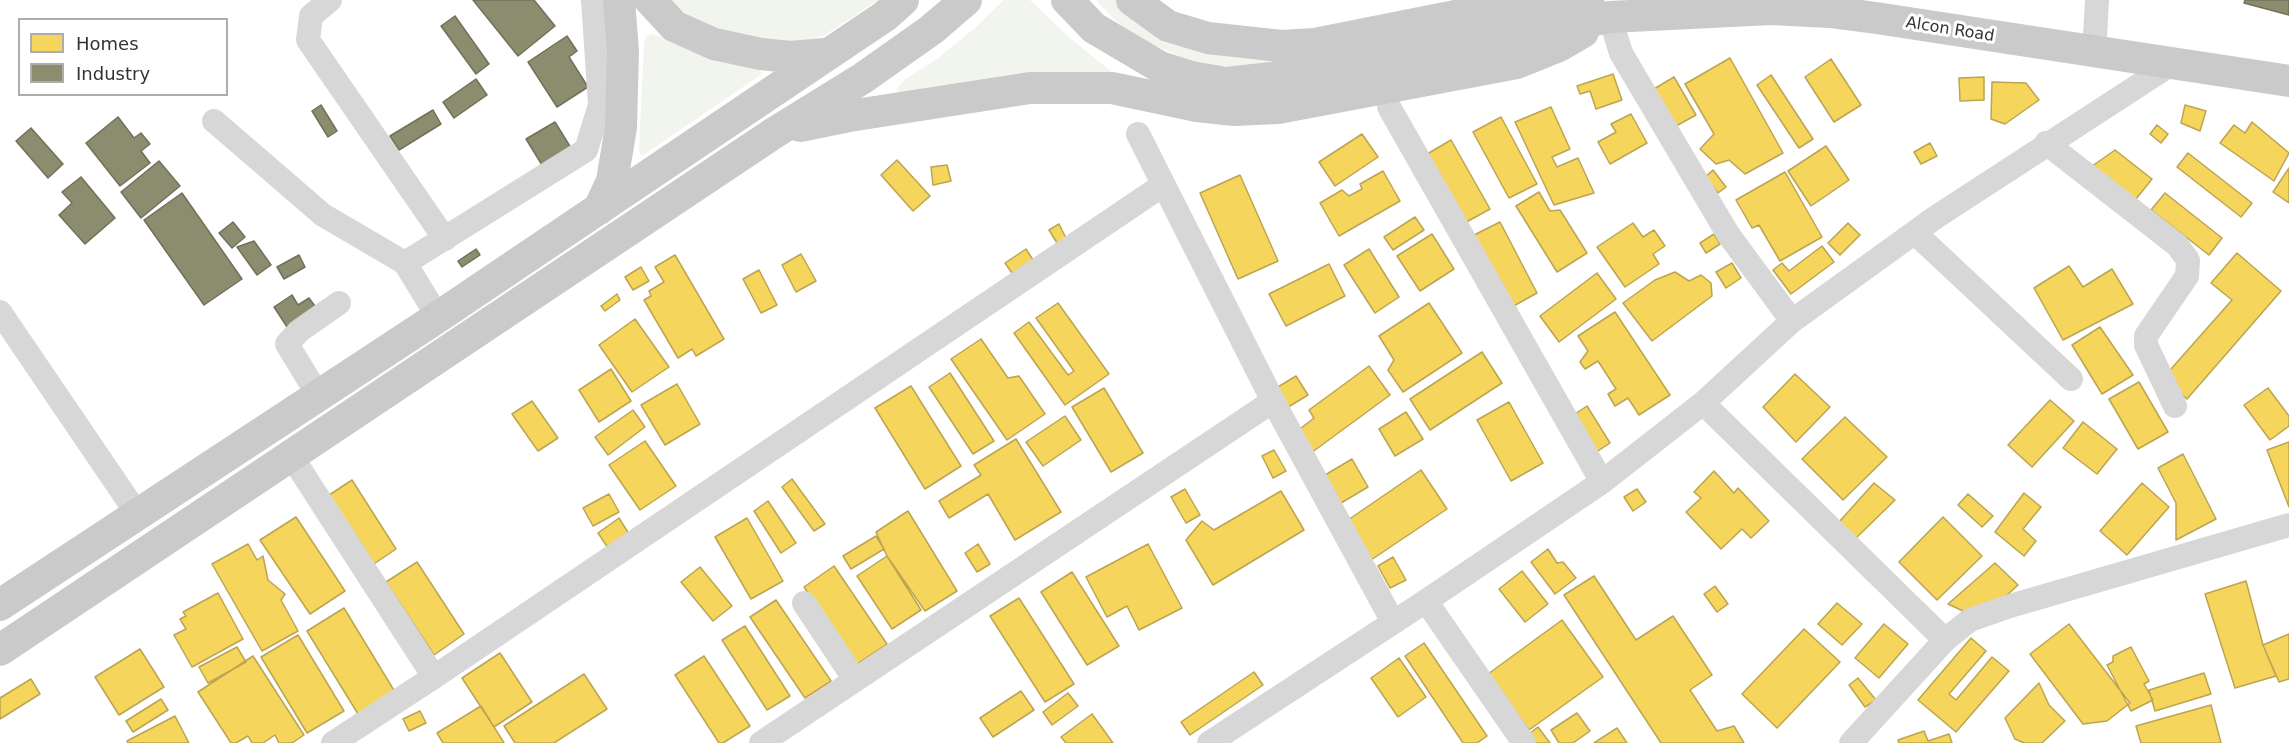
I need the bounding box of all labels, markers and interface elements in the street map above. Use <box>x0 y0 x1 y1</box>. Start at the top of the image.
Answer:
street label: Alcon Road <box>1904 14 1996 46</box>
legend <box>18 18 228 96</box>
text: Homes <box>76 33 139 54</box>
text: Industry <box>76 63 150 84</box>

